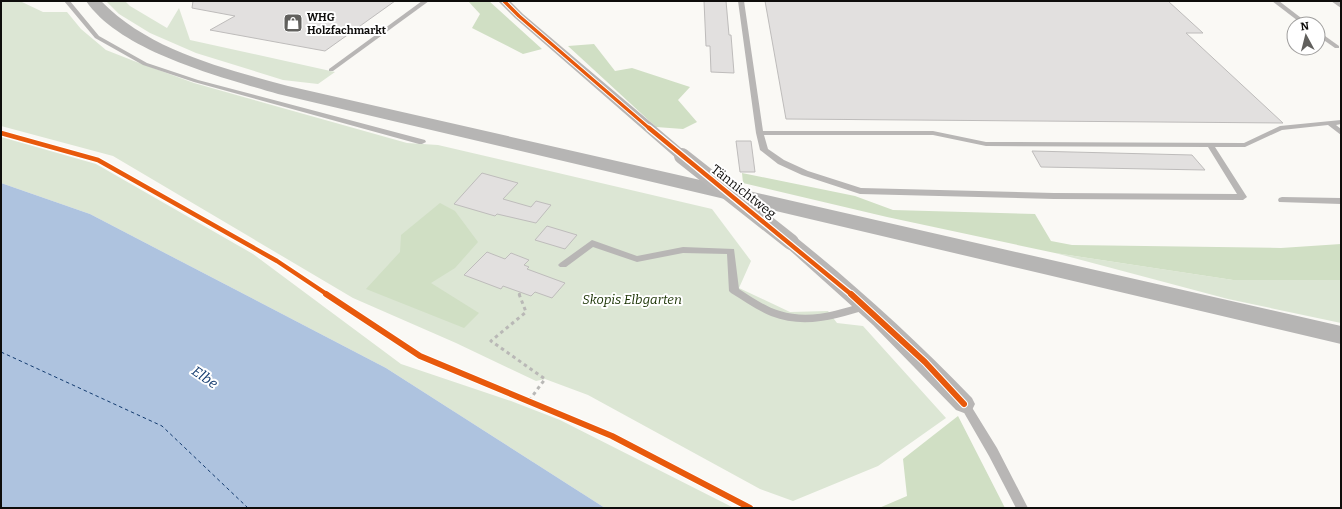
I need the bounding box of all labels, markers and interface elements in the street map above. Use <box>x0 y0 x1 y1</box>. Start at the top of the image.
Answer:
place label: WHG Holzfachmarkt <box>307 11 387 37</box>
shop icon: WHG Holzfachmarkt <box>282 12 304 34</box>
north arrow <box>1286 16 1326 56</box>
text: N <box>1300 20 1310 34</box>
street label: Tännichtweg <box>708 161 779 221</box>
park label: Skopis Elbgarten <box>582 292 682 307</box>
water label: Elbe <box>189 363 221 392</box>

